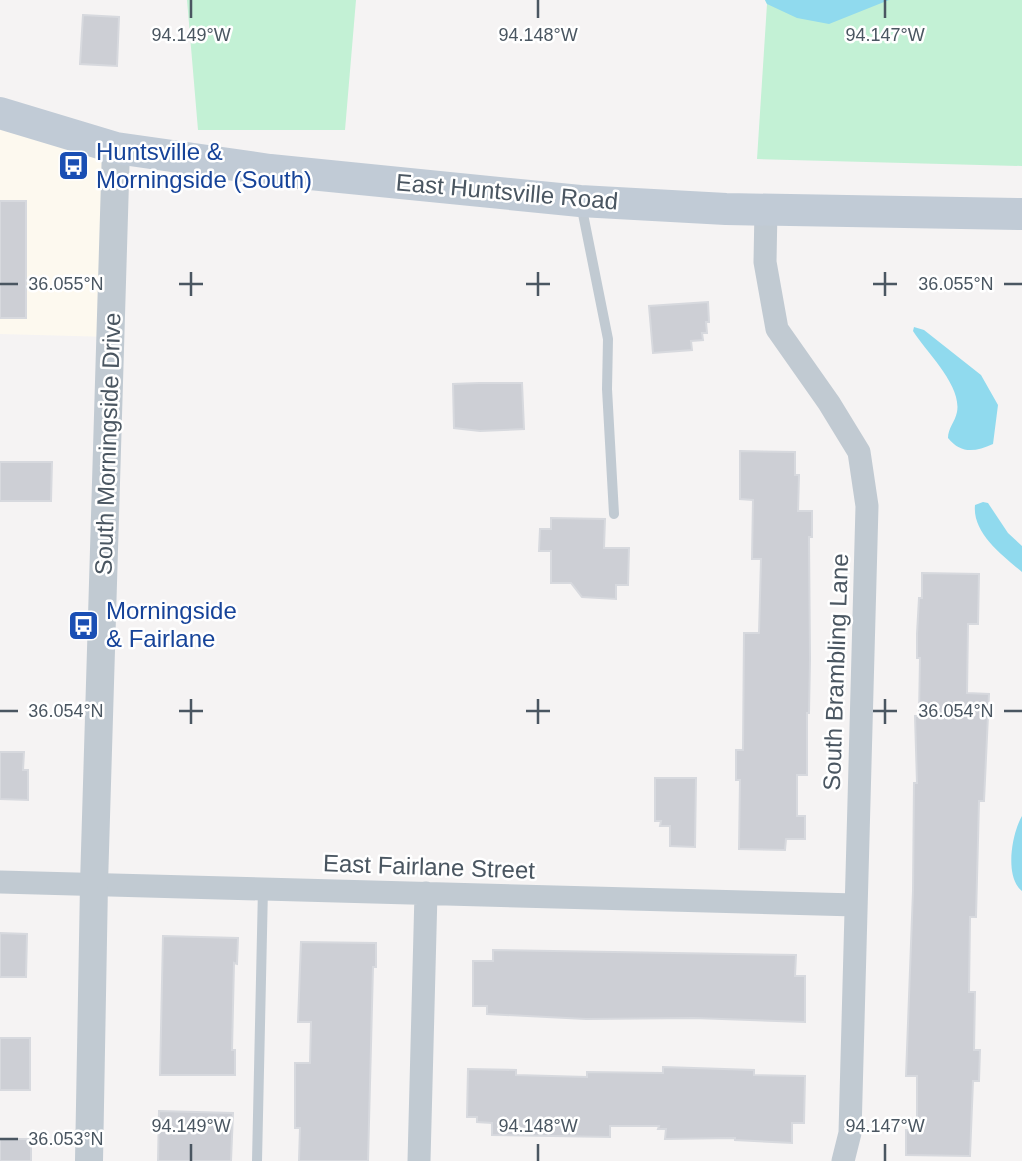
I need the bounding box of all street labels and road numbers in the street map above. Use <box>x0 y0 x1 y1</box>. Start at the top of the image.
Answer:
street label: East Huntsville Road <box>395 168 619 215</box>
street label: South Morningside Drive <box>89 312 126 576</box>
street label: South Brambling Lane <box>818 553 853 791</box>
street label: East Fairlane Street <box>323 849 536 884</box>

